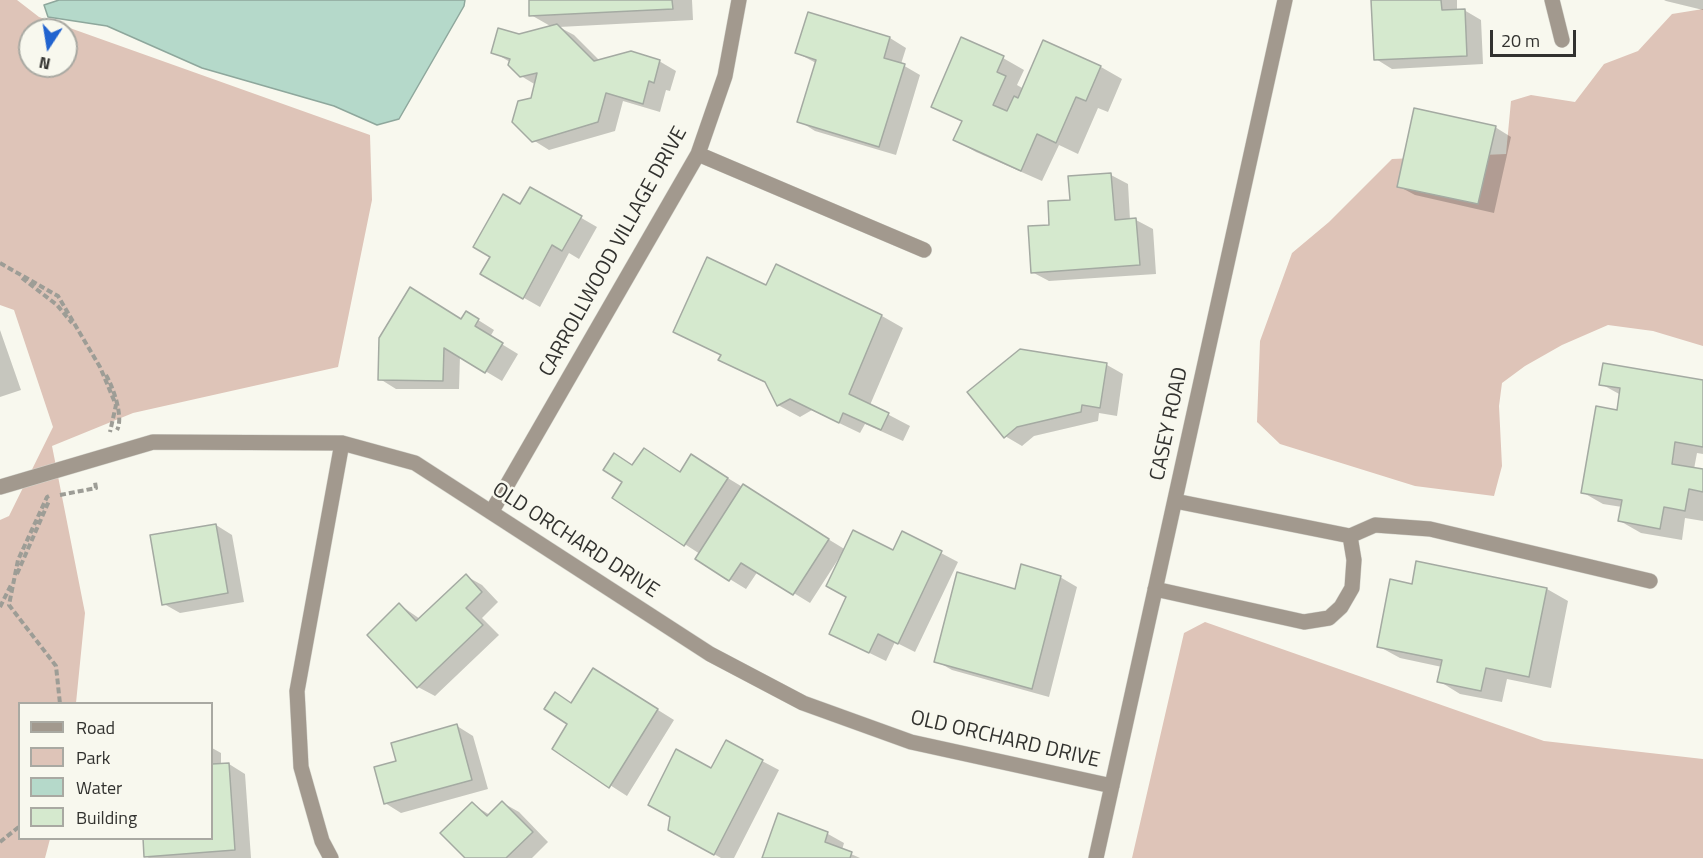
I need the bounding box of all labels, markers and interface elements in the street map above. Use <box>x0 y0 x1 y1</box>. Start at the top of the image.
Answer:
north arrow <box>18 18 78 78</box>
scale bar <box>1493 18 1578 56</box>
text: 20 m <box>1501 27 1540 54</box>
text: N <box>37 51 53 77</box>
street label: CARROLLWOOD VILLAGE DRIVE <box>535 123 693 381</box>
street label: CASEY ROAD <box>1146 365 1194 483</box>
street label: OLD ORCHARD DRIVE <box>487 478 663 604</box>
legend <box>18 702 213 840</box>
street label: OLD ORCHARD DRIVE <box>908 706 1102 774</box>
text: Road <box>76 714 115 741</box>
text: Park <box>76 744 110 771</box>
text: Water <box>76 774 122 801</box>
text: Building <box>76 804 137 831</box>

